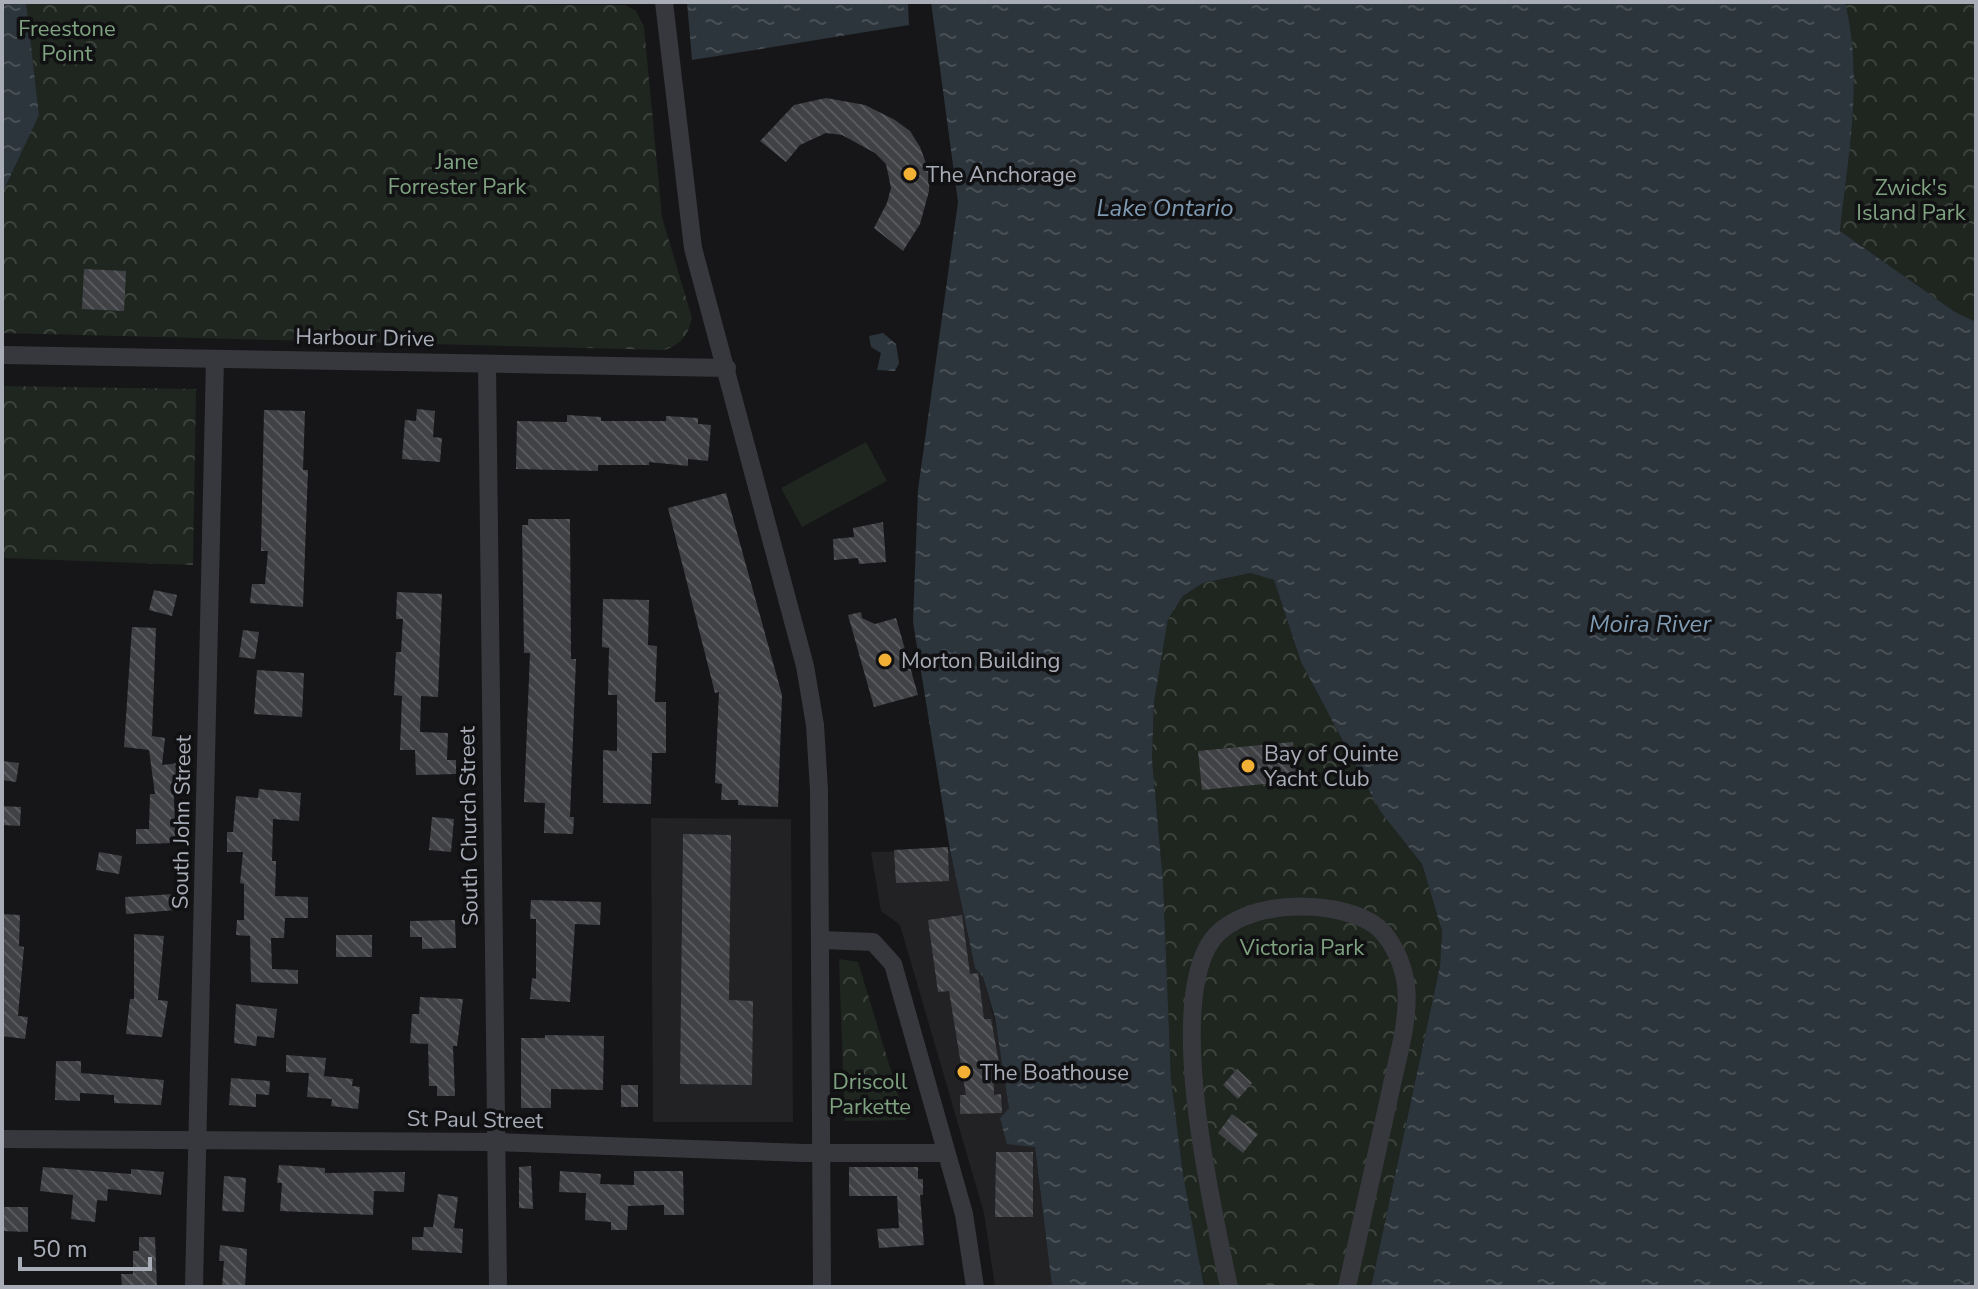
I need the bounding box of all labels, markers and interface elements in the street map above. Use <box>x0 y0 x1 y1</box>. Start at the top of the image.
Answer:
park label: Freestone Point <box>18 14 116 69</box>
park label: Jane Forrester Park <box>388 147 527 202</box>
place label: The Anchorage <box>926 160 1077 190</box>
marker: The Anchorage <box>901 165 919 183</box>
park label: Zwick's Island Park <box>1856 173 1967 228</box>
water label: Lake Ontario <box>1096 192 1234 224</box>
street label: Harbour Drive <box>295 322 435 354</box>
water label: Moira River <box>1589 608 1712 640</box>
place label: Morton Building <box>901 646 1061 676</box>
marker: Morton Building <box>876 651 894 669</box>
street label: South Church Street <box>452 726 486 926</box>
street label: South John Street <box>165 734 199 909</box>
place label: Bay of Quinte Yacht Club <box>1263 739 1399 794</box>
marker: Bay of Quinte Yacht Club <box>1239 757 1257 775</box>
park label: Victoria Park <box>1239 933 1365 963</box>
place label: The Boathouse <box>980 1058 1129 1088</box>
marker: The Boathouse <box>955 1063 973 1081</box>
park label: Driscoll Parkette <box>829 1067 911 1122</box>
street label: St Paul Street <box>407 1104 544 1136</box>
scale bar <box>20 1221 150 1271</box>
text: 50 m <box>32 1233 88 1265</box>

